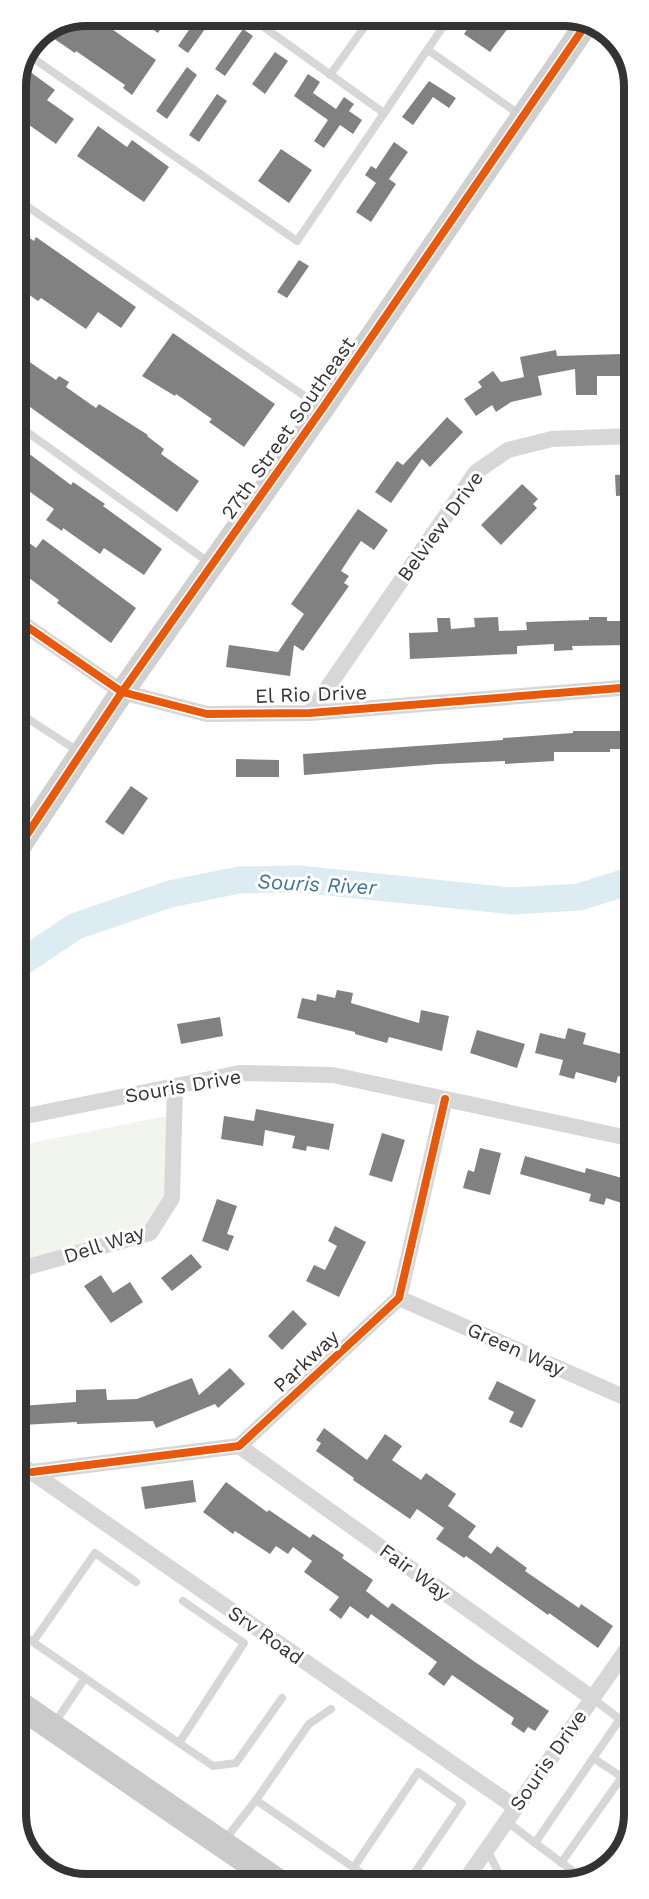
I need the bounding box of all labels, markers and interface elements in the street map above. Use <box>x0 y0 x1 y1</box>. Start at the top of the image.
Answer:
street label: 27th Street Southeast <box>216 332 360 524</box>
street label: Belview Drive <box>392 466 488 586</box>
street label: El Rio Drive <box>255 680 367 708</box>
water label: Souris River <box>257 868 378 900</box>
street label: Souris Drive <box>123 1064 243 1108</box>
street label: Dell Way <box>61 1220 148 1268</box>
street label: Green Way <box>464 1317 569 1381</box>
street label: Parkway <box>268 1324 344 1397</box>
street label: Fair Way <box>375 1538 456 1606</box>
street label: Srv Road <box>224 1600 308 1670</box>
street label: Souris Drive <box>504 1705 592 1815</box>

